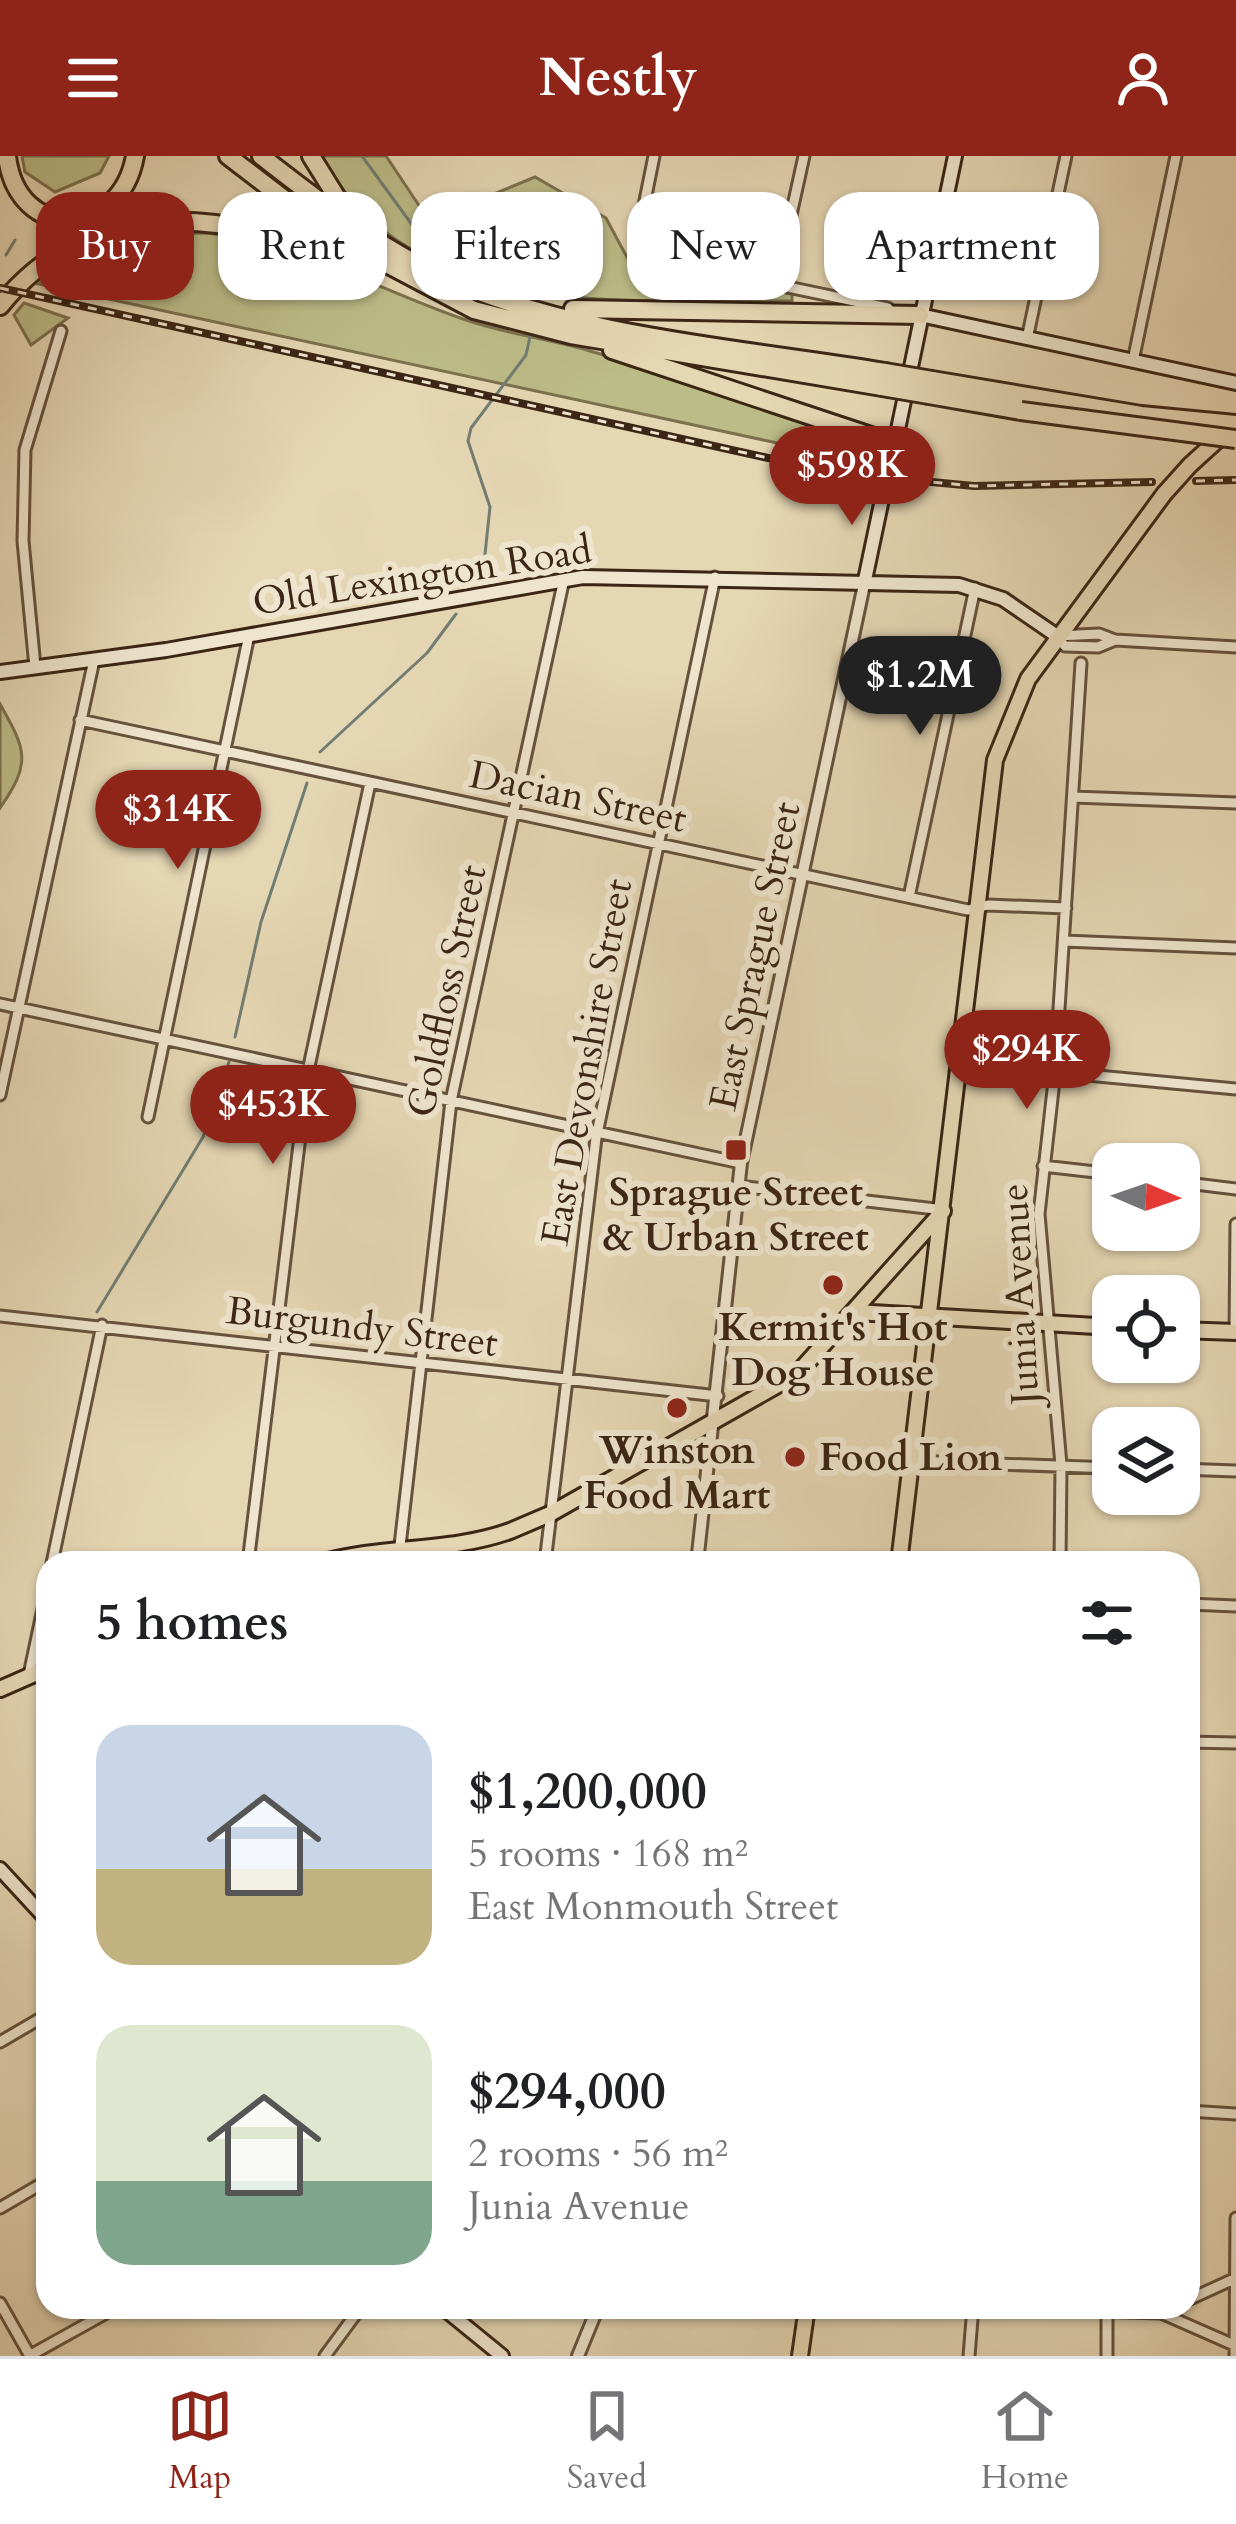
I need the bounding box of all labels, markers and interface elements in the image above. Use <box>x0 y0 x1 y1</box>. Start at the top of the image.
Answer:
text: Nestly <box>538 42 698 115</box>
icon: menu <box>60 45 126 111</box>
icon: person <box>1110 45 1176 111</box>
chip: Buy <box>36 192 194 300</box>
chip: Rent <box>218 192 387 300</box>
chip: Filters <box>411 192 603 300</box>
chip: New <box>627 192 800 300</box>
chip: Apartment <box>824 192 1099 300</box>
pin: $598K <box>768 426 936 528</box>
text: $598K <box>796 438 908 491</box>
street label: Old Lexington Road <box>249 523 595 629</box>
pin: $1.2M <box>836 636 1004 738</box>
text: $1.2M <box>865 648 975 701</box>
street label: Dacian Street <box>465 748 691 846</box>
pin: $314K <box>94 770 262 872</box>
text: $314K <box>122 782 234 835</box>
street label: East Sprague Street <box>696 797 814 1115</box>
street label: Goldfloss Street <box>394 860 500 1122</box>
street label: East Devonshire Street <box>529 875 645 1249</box>
pin: $294K <box>943 1010 1111 1112</box>
text: $294K <box>971 1022 1083 1075</box>
pin: $453K <box>189 1065 357 1167</box>
text: $453K <box>217 1077 329 1130</box>
marker: Sprague Street & Urban Street <box>723 1137 749 1163</box>
north arrow <box>1092 1143 1200 1251</box>
map controls <box>1092 1143 1200 1515</box>
place label: Sprague Street & Urban Street <box>603 1166 869 1264</box>
street label: Junia Avenue <box>988 1182 1053 1411</box>
marker: Kermit's Hot Dog House <box>820 1272 846 1298</box>
button: locate <box>1092 1275 1200 1383</box>
street label: Burgundy Street <box>223 1284 501 1370</box>
place label: Kermit's Hot Dog House <box>719 1301 948 1399</box>
marker: Winston Food Mart <box>664 1395 690 1421</box>
button: layers <box>1092 1407 1200 1515</box>
place label: Winston Food Mart <box>584 1424 771 1522</box>
place label: Food Lion <box>819 1431 1002 1484</box>
marker: Food Lion <box>782 1444 808 1470</box>
text: 5 homes <box>96 1588 288 1658</box>
icon: filters <box>1074 1590 1140 1656</box>
text: $1,200,000 <box>468 1757 707 1827</box>
icon: home <box>192 1773 336 1917</box>
text: 5 rooms · 168 m² <box>468 1827 748 1880</box>
text: East Monmouth Street <box>468 1880 838 1933</box>
text: $294,000 <box>468 2057 666 2127</box>
icon: home <box>192 2073 336 2217</box>
text: 2 rooms · 56 m² <box>468 2127 728 2180</box>
text: Junia Avenue <box>468 2180 690 2233</box>
tab: Map <box>167 2383 233 2500</box>
tab: Saved <box>567 2383 647 2500</box>
tab: Home <box>981 2383 1069 2500</box>

